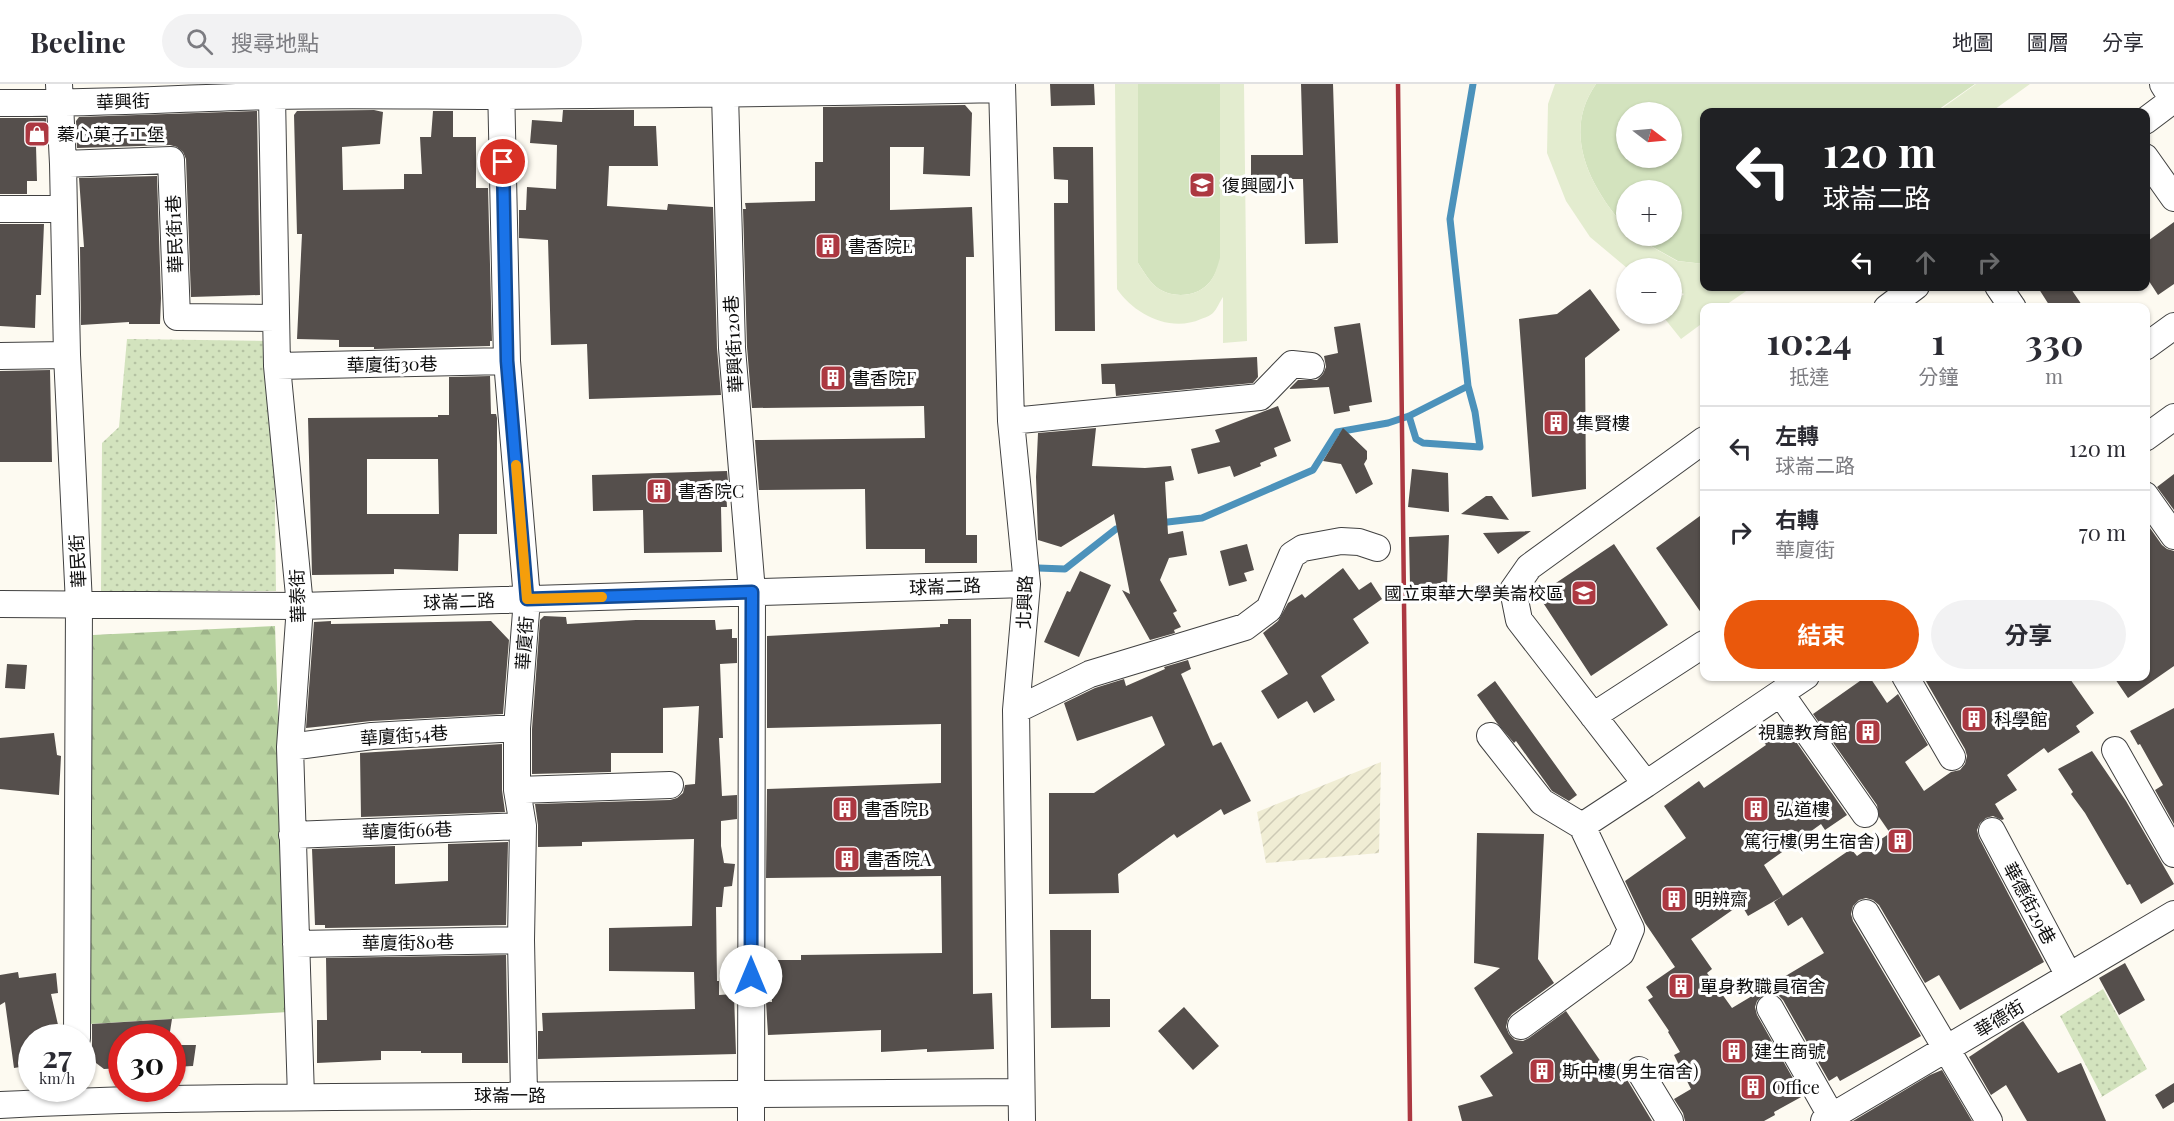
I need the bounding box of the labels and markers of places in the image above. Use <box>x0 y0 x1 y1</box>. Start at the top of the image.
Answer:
shop icon: 蓁心菓子工堡 <box>22 119 52 149</box>
place label: 蓁心菓子工堡 <box>57 122 165 146</box>
pin <box>477 136 528 187</box>
school or university icon: 復興國小 <box>1187 170 1217 200</box>
place label: 復興國小 <box>1222 173 1294 197</box>
building icon: 書香院E <box>813 231 843 261</box>
place label: 書香院E <box>848 234 913 258</box>
building icon: 書香院F <box>818 363 848 393</box>
place label: 書香院F <box>852 366 916 390</box>
building icon: 集賢樓 <box>1541 408 1571 438</box>
place label: 集賢樓 <box>1576 411 1630 435</box>
building icon: 書香院C <box>644 476 674 506</box>
place label: 書香院C <box>678 479 744 503</box>
school or university icon: 國立東華大學美崙校區 <box>1569 578 1599 608</box>
place label: 國立東華大學美崙校區 <box>1384 581 1564 605</box>
building icon: 科學館 <box>1959 704 1989 734</box>
place label: 科學館 <box>1994 707 2048 731</box>
building icon: 視聽教育館 <box>1853 717 1883 747</box>
place label: 視聽教育館 <box>1758 720 1848 744</box>
building icon: 書香院B <box>830 794 860 824</box>
building icon: 弘道樓 <box>1741 794 1771 824</box>
place label: 書香院B <box>864 797 929 821</box>
place label: 弘道樓 <box>1776 797 1830 821</box>
building icon: 篤行樓(男生宿舍) <box>1885 826 1915 856</box>
place label: 篤行樓(男生宿舍) <box>1743 829 1880 853</box>
building icon: 書香院A <box>832 844 862 874</box>
place label: 書香院A <box>866 847 932 871</box>
building icon: 明辨齋 <box>1659 884 1689 914</box>
place label: 明辨齋 <box>1694 887 1748 911</box>
building icon: 單身教職員宿舍 <box>1666 971 1696 1001</box>
place label: 單身教職員宿舍 <box>1700 974 1826 998</box>
building icon: 建生商號 <box>1719 1036 1749 1066</box>
place label: 建生商號 <box>1754 1039 1826 1063</box>
building icon: 斯中樓(男生宿舍) <box>1527 1056 1557 1086</box>
place label: 斯中樓(男生宿舍) <box>1562 1059 1699 1083</box>
building icon: Office <box>1738 1072 1768 1102</box>
place label: Office <box>1772 1075 1820 1099</box>

